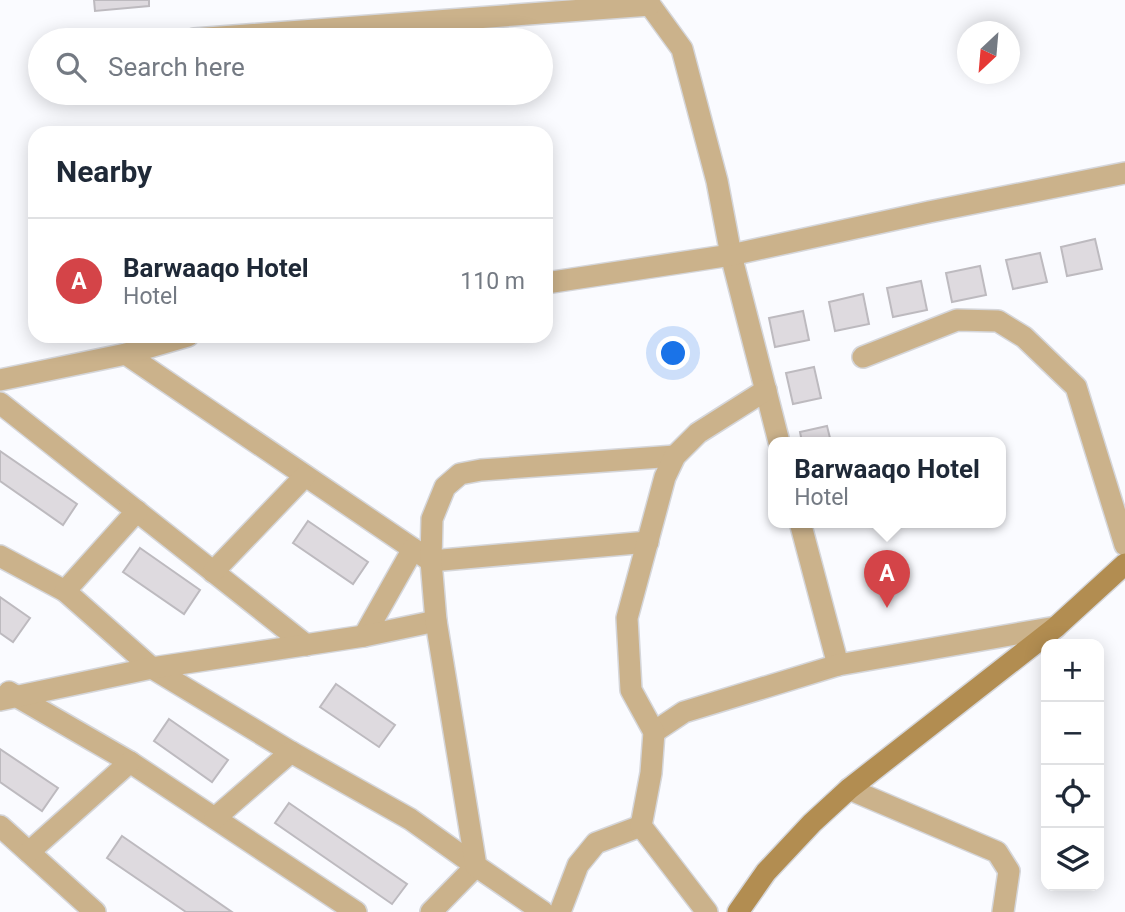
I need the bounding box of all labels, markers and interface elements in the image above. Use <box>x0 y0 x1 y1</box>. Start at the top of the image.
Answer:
north arrow <box>957 21 1020 84</box>
search box <box>28 28 553 105</box>
icon: search <box>52 48 90 86</box>
text: Search here <box>108 52 245 82</box>
text: Nearby <box>56 154 152 189</box>
text: Barwaaqo Hotel <box>123 253 309 283</box>
text: A <box>71 268 87 295</box>
text: 110 m <box>460 268 525 295</box>
text: Hotel <box>123 283 178 310</box>
your location <box>656 336 690 370</box>
popup <box>768 437 1006 528</box>
text: Barwaaqo Hotel <box>794 454 980 484</box>
text: Hotel <box>794 484 849 511</box>
pin: A <box>864 550 910 608</box>
map controls <box>1041 639 1104 891</box>
button: + <box>1041 639 1104 702</box>
button: − <box>1041 702 1104 765</box>
button: locate <box>1041 765 1104 828</box>
button: layers <box>1041 828 1104 891</box>

